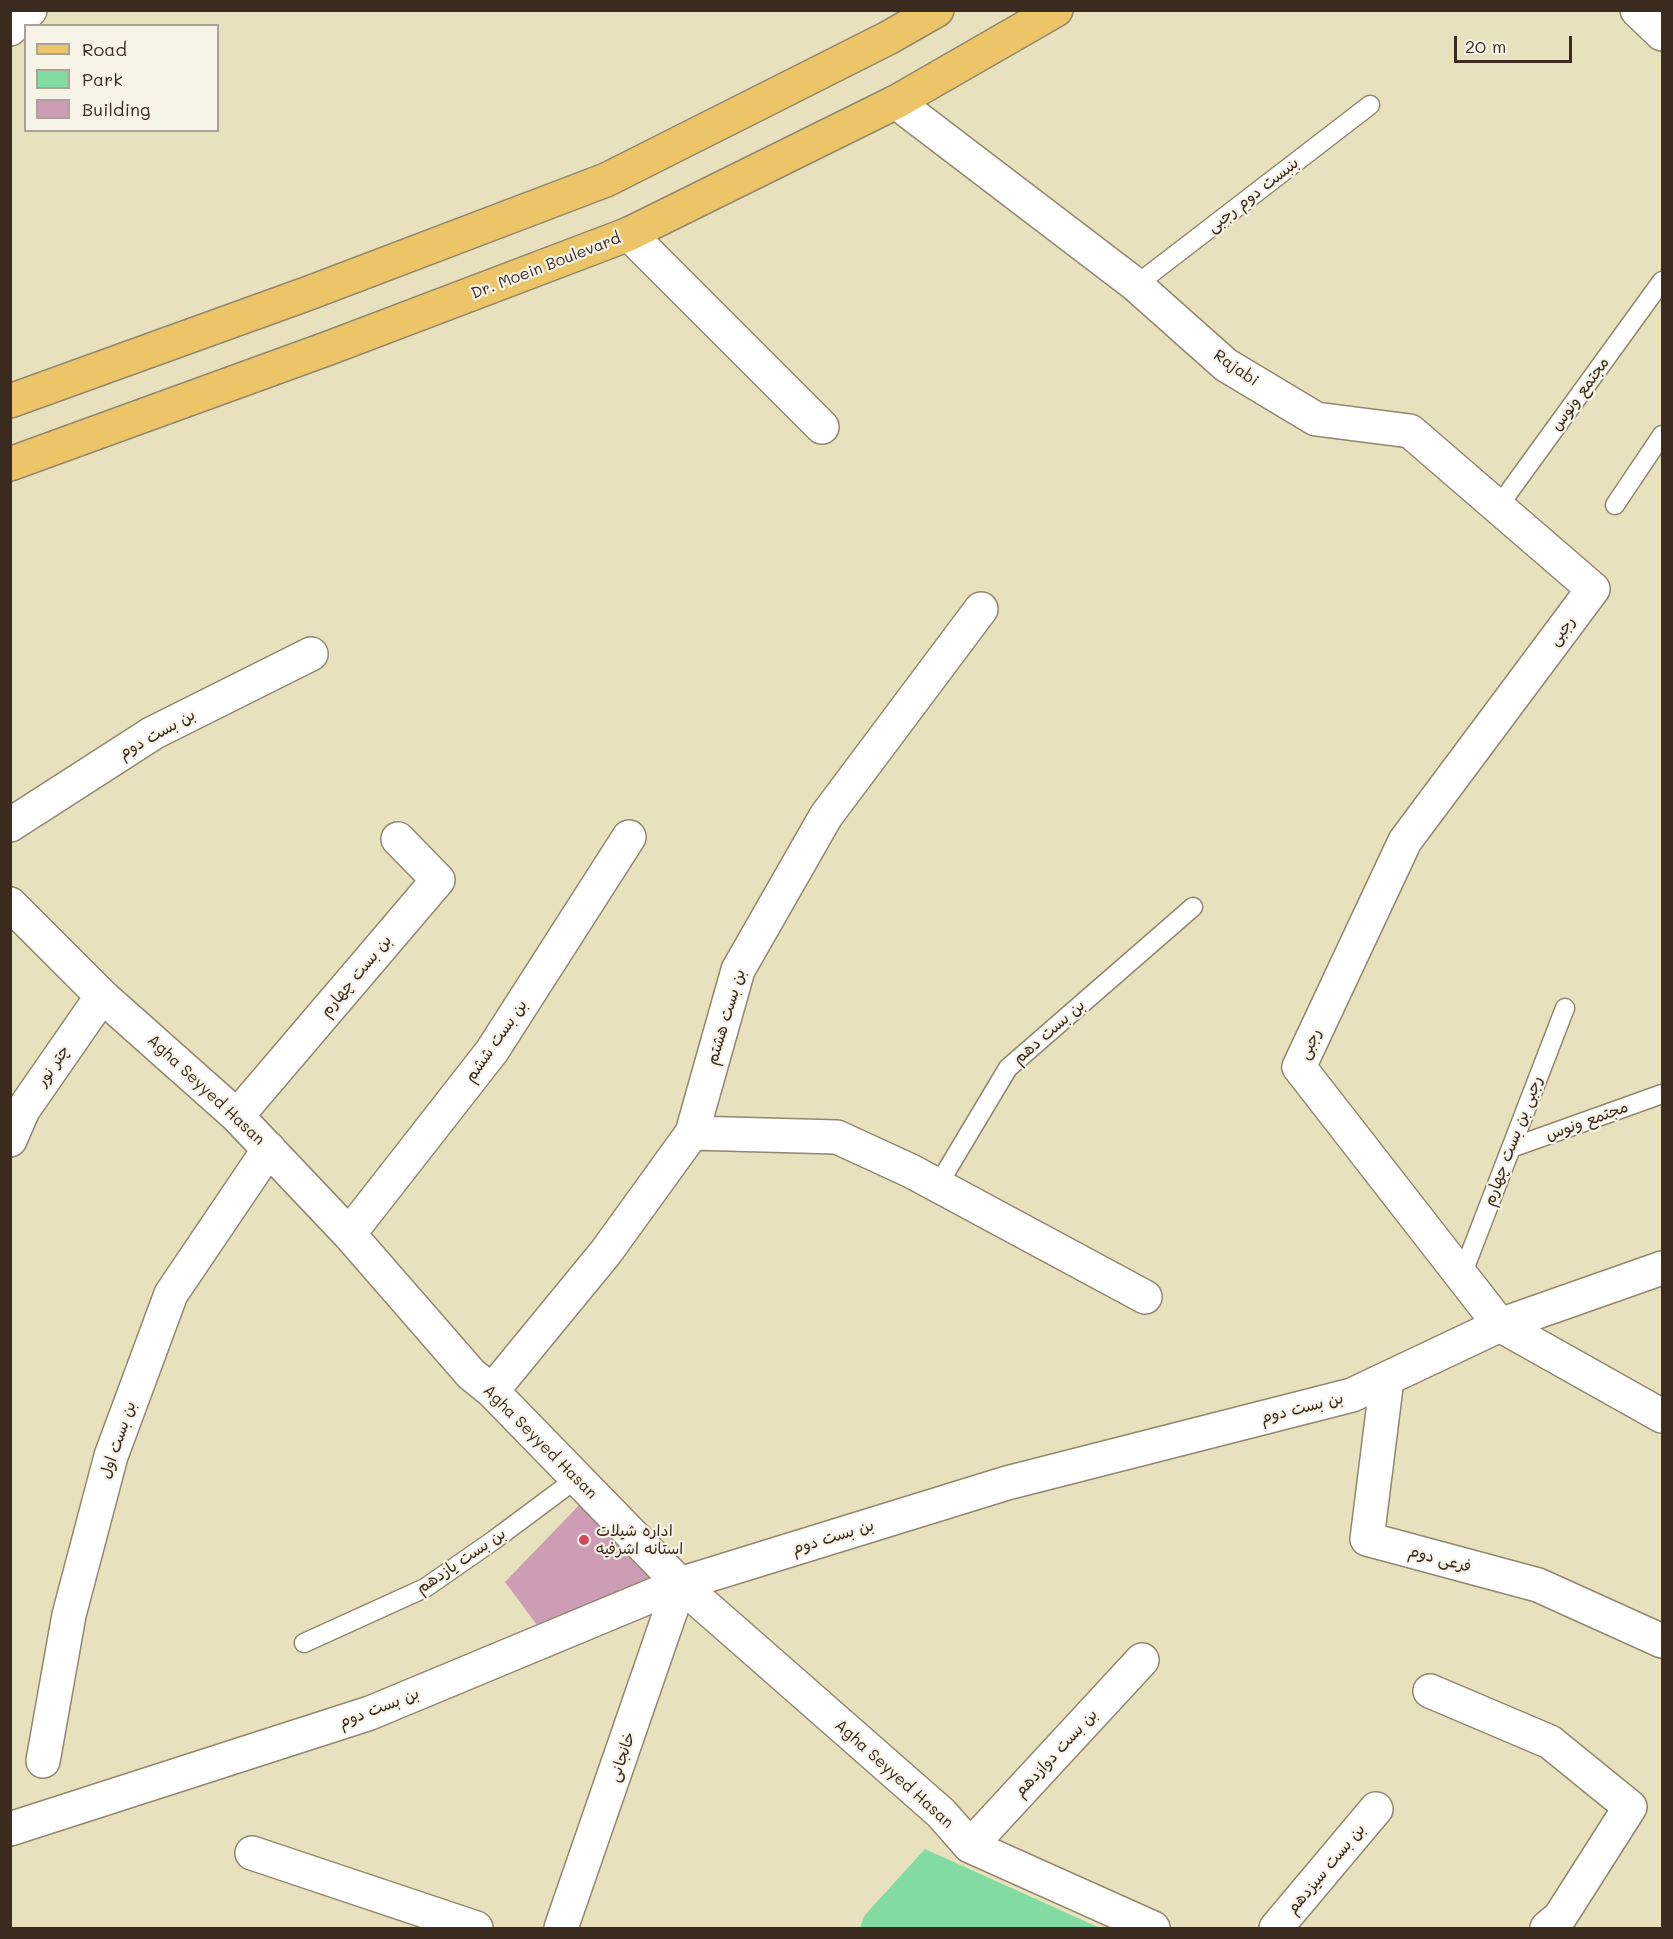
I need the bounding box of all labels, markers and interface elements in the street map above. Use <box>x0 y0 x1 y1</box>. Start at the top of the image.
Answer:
legend <box>24 24 219 132</box>
scale bar <box>1457 24 1576 62</box>
text: 20 m <box>1465 34 1506 58</box>
text: Road <box>82 37 127 61</box>
text: Park <box>82 67 123 91</box>
text: Building <box>82 97 150 121</box>
street label: بنبست دوم رجبی <box>1203 153 1303 237</box>
street label: Dr. Moein Boulevard <box>469 229 623 303</box>
street label: Rajabi <box>1210 346 1262 390</box>
street label: مجتمع ونوس <box>1547 353 1613 435</box>
street label: رجبی <box>1545 612 1579 650</box>
street label: بن بست دوم <box>115 705 199 763</box>
street label: بن بست چهارم <box>316 931 396 1021</box>
street label: بن بست هشتم <box>702 967 750 1067</box>
street label: بن بست ششم <box>461 996 531 1086</box>
street label: بن بست دهم <box>1009 996 1089 1068</box>
street label: رجبی <box>1295 1025 1325 1063</box>
street label: Agha Seyyed Hasan <box>143 1031 269 1149</box>
street label: چتر نور <box>32 1042 74 1090</box>
street label: رجبی بن بست چهارم <box>1479 1073 1547 1209</box>
street label: مجتمع ونوس <box>1543 1097 1631 1145</box>
street label: Agha Seyyed Hasan <box>479 1381 601 1503</box>
street label: بن بست دوم <box>1259 1388 1345 1428</box>
street label: بن بست اول <box>96 1399 140 1481</box>
street label: بن بست دوم <box>790 1515 876 1559</box>
place label: اداره شیلات استانه اشرفیه <box>596 1521 683 1559</box>
street label: بن بست یازدهم <box>413 1524 509 1598</box>
marker: اداره شیلات استانه اشرفیه <box>577 1533 591 1547</box>
street label: فرعی دوم <box>1407 1541 1473 1577</box>
street label: بن بست دوم <box>336 1684 422 1732</box>
street label: بن بست دوازدهم <box>1010 1705 1102 1801</box>
street label: Agha Seyyed Hasan <box>831 1716 957 1832</box>
street label: خانجانی <box>605 1730 639 1784</box>
street label: بن بست سیزدهم <box>1283 1820 1369 1918</box>

